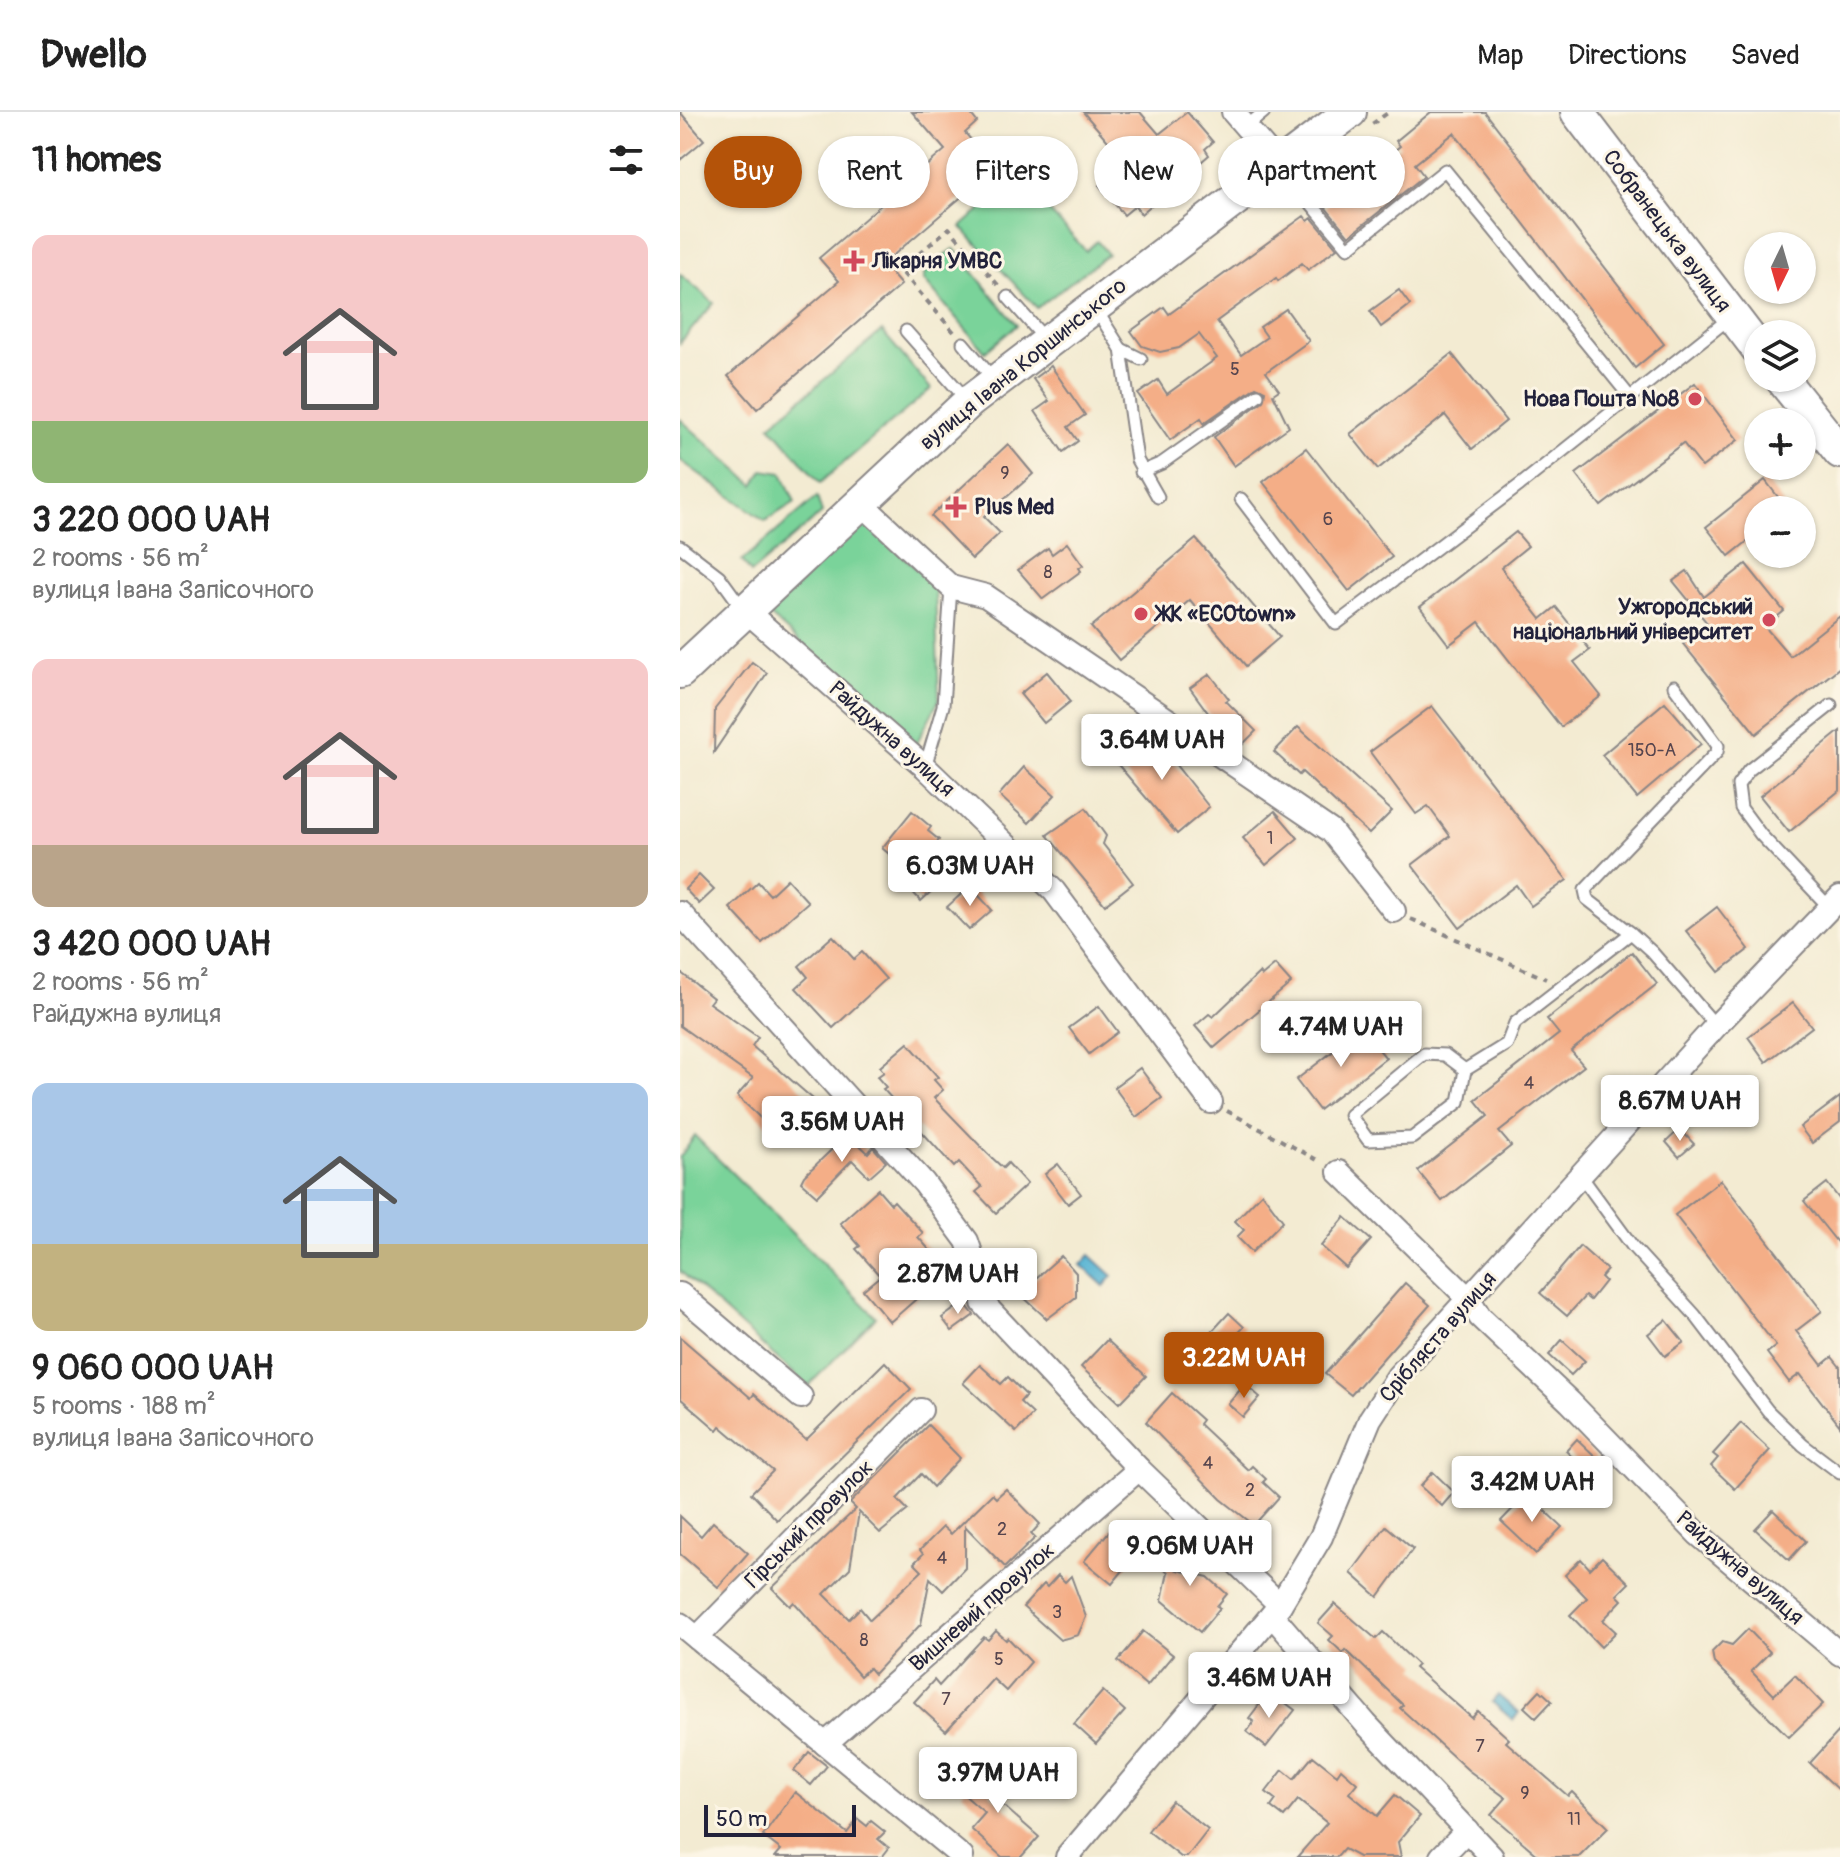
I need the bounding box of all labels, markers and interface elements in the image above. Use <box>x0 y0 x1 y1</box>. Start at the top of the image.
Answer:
text: Dwello <box>40 31 147 79</box>
text: Map <box>1477 38 1524 73</box>
text: Directions <box>1568 38 1687 73</box>
text: Saved <box>1731 38 1800 73</box>
chip: Buy <box>704 136 802 208</box>
chip: Rent <box>818 136 930 208</box>
chip: Filters <box>946 136 1078 208</box>
chip: New <box>1094 136 1202 208</box>
chip: Apartment <box>1218 136 1405 208</box>
icon: filters <box>604 138 648 182</box>
text: 11 homes <box>32 139 161 182</box>
street label: Собранецька вулиця <box>1597 144 1737 318</box>
north arrow <box>1744 232 1816 304</box>
map controls <box>1744 232 1816 568</box>
place label: Лікарня УМВС <box>871 247 1003 275</box>
marker: Лікарня УМВС <box>843 250 865 272</box>
street label: вулиця Івана Коршинського <box>914 272 1132 456</box>
icon: home <box>268 287 412 431</box>
button: layers <box>1744 320 1816 392</box>
house number: 5 <box>1230 358 1240 381</box>
place label: Нова Пошта №8 <box>1523 385 1679 413</box>
marker: Нова Пошта №8 <box>1686 390 1704 408</box>
button: + <box>1744 408 1816 480</box>
house number: 9 <box>1000 462 1010 485</box>
place label: Plus Med <box>974 493 1055 521</box>
marker: Plus Med <box>945 496 967 518</box>
button: − <box>1744 496 1816 568</box>
text: 3 220 000 UAH <box>32 499 270 542</box>
house number: 6 <box>1323 508 1333 531</box>
text: 2 rooms · 56 m² <box>32 542 209 574</box>
house number: 8 <box>1043 561 1053 584</box>
text: вулиця Івана Запісочного <box>32 574 314 606</box>
place label: Ужгородський національний університет <box>1513 593 1754 646</box>
place label: ЖК «ECOtown» <box>1153 600 1296 628</box>
marker: ЖК «ECOtown» <box>1132 605 1150 623</box>
marker: Ужгородський національний університет <box>1760 611 1778 629</box>
street label: Райдужна вулиця <box>823 675 961 803</box>
icon: home <box>268 711 412 855</box>
pin: 3.64M UAH <box>1070 714 1254 782</box>
text: 3.64M UAH <box>1099 724 1225 756</box>
house number: 150-А <box>1628 739 1677 762</box>
house number: 1 <box>1266 827 1274 850</box>
pin: 6.03M UAH <box>878 840 1062 908</box>
text: 6.03M UAH <box>906 850 1034 882</box>
text: 3 420 000 UAH <box>32 923 271 966</box>
text: 2 rooms · 56 m² <box>32 966 209 998</box>
text: Райдужна вулиця <box>32 998 221 1030</box>
pin: 4.74M UAH <box>1249 1001 1433 1069</box>
text: 4.74M UAH <box>1279 1011 1403 1043</box>
house number: 4 <box>1524 1072 1535 1095</box>
pin: 8.67M UAH <box>1588 1075 1772 1143</box>
text: 8.67M UAH <box>1619 1085 1741 1117</box>
pin: 3.56M UAH <box>750 1096 934 1164</box>
text: 3.56M UAH <box>780 1106 904 1138</box>
icon: home <box>268 1135 412 1279</box>
pin: 2.87M UAH <box>866 1248 1050 1316</box>
text: 2.87M UAH <box>897 1258 1019 1290</box>
street label: Срібляста вулиця <box>1373 1266 1503 1408</box>
pin: 3.22M UAH <box>1152 1332 1336 1400</box>
text: 3.22M UAH <box>1182 1342 1306 1374</box>
text: 9 060 000 UAH <box>32 1347 274 1390</box>
text: 5 rooms · 188 m² <box>32 1390 216 1422</box>
text: вулиця Івана Запісочного <box>32 1422 314 1454</box>
house number: 4 <box>1203 1452 1214 1475</box>
street label: Гірський провулок <box>739 1454 879 1594</box>
pin: 3.42M UAH <box>1440 1456 1624 1524</box>
text: 3.42M UAH <box>1470 1466 1594 1498</box>
house number: 2 <box>1245 1479 1255 1502</box>
street label: Райдужна вулиця <box>1670 1505 1810 1631</box>
house number: 2 <box>997 1518 1007 1541</box>
pin: 9.06M UAH <box>1098 1520 1282 1588</box>
text: 9.06M UAH <box>1127 1530 1253 1562</box>
street label: Вишневий провулок <box>903 1536 1061 1678</box>
house number: 4 <box>937 1547 948 1570</box>
house number: 3 <box>1052 1601 1062 1624</box>
house number: 8 <box>859 1629 869 1652</box>
house number: 5 <box>994 1648 1004 1671</box>
pin: 3.46M UAH <box>1177 1652 1361 1720</box>
text: 3.46M UAH <box>1206 1662 1332 1694</box>
house number: 7 <box>941 1688 951 1711</box>
house number: 7 <box>1475 1735 1485 1758</box>
pin: 3.97M UAH <box>906 1747 1090 1815</box>
text: 3.97M UAH <box>937 1757 1059 1789</box>
house number: 9 <box>1520 1782 1530 1805</box>
scale bar <box>704 1801 856 1837</box>
text: 50 m <box>716 1805 767 1833</box>
house number: 11 <box>1567 1808 1581 1831</box>

